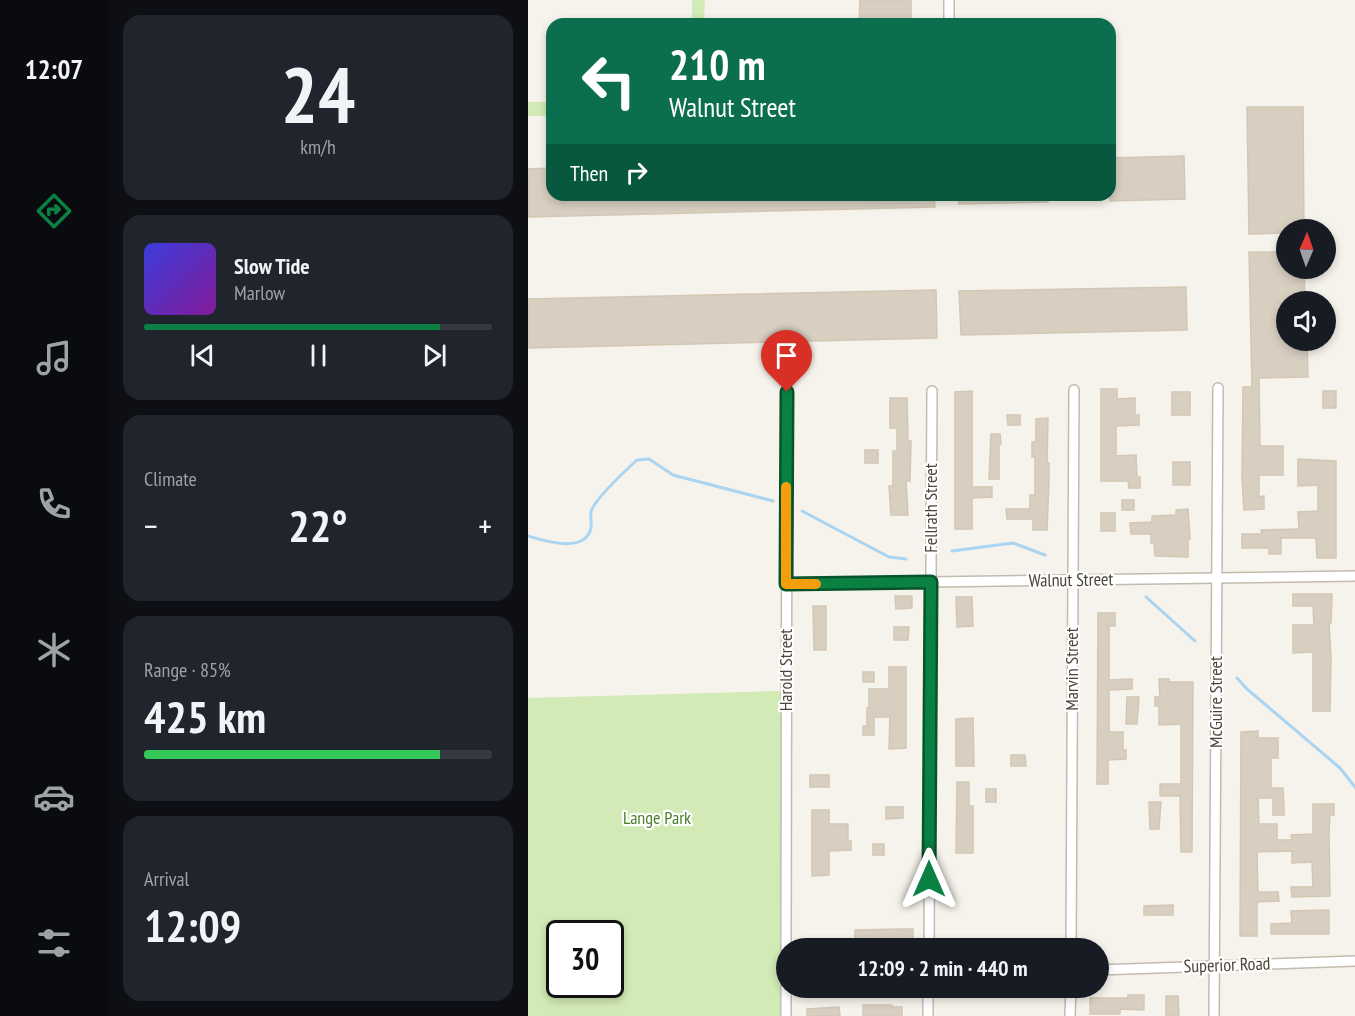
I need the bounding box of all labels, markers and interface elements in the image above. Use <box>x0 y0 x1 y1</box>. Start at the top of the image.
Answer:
text: 210 m <box>669 37 766 92</box>
icon: left <box>570 42 648 120</box>
text: 24 <box>281 44 355 145</box>
text: 12:07 <box>25 52 83 86</box>
text: Walnut Street <box>669 90 796 124</box>
text: km/h <box>300 134 336 160</box>
icon: right <box>620 156 653 189</box>
text: Then <box>570 159 608 187</box>
icon: directions <box>33 190 75 232</box>
north arrow <box>1276 219 1336 279</box>
map controls <box>1276 219 1336 351</box>
text: Slow Tide <box>234 252 310 280</box>
text: Marlow <box>234 280 285 306</box>
button: sound <box>1276 291 1336 351</box>
pin <box>761 330 812 392</box>
icon: music <box>33 337 75 379</box>
icon: previous <box>186 339 219 372</box>
icon: pause <box>302 339 335 372</box>
icon: next <box>418 339 451 372</box>
icon: arrive <box>770 339 803 372</box>
street label: Fellrath Street <box>919 463 942 553</box>
text: Climate <box>144 466 197 492</box>
icon: phone <box>33 483 75 525</box>
text: 22° <box>288 496 348 554</box>
text: − <box>144 504 158 547</box>
text: + <box>478 504 492 547</box>
street label: Walnut Street <box>1028 567 1114 592</box>
street label: Marvin Street <box>1060 627 1083 711</box>
icon: climate <box>33 629 75 671</box>
street label: Harold Street <box>774 629 797 711</box>
street label: McGuire Street <box>1204 656 1227 748</box>
text: Range · 85% <box>144 657 231 683</box>
text: 425 km <box>144 687 266 745</box>
icon: car <box>33 776 75 818</box>
park label: Lange Park <box>623 806 691 829</box>
position arrow <box>897 847 961 911</box>
text: Arrival <box>144 866 189 892</box>
text: 12:09 <box>144 896 241 954</box>
speed limit sign: 30 <box>546 920 624 998</box>
icon: filters <box>33 922 75 964</box>
street label: Superior Road <box>1183 951 1271 978</box>
text: 12:09 · 2 min · 440 m <box>857 954 1028 982</box>

